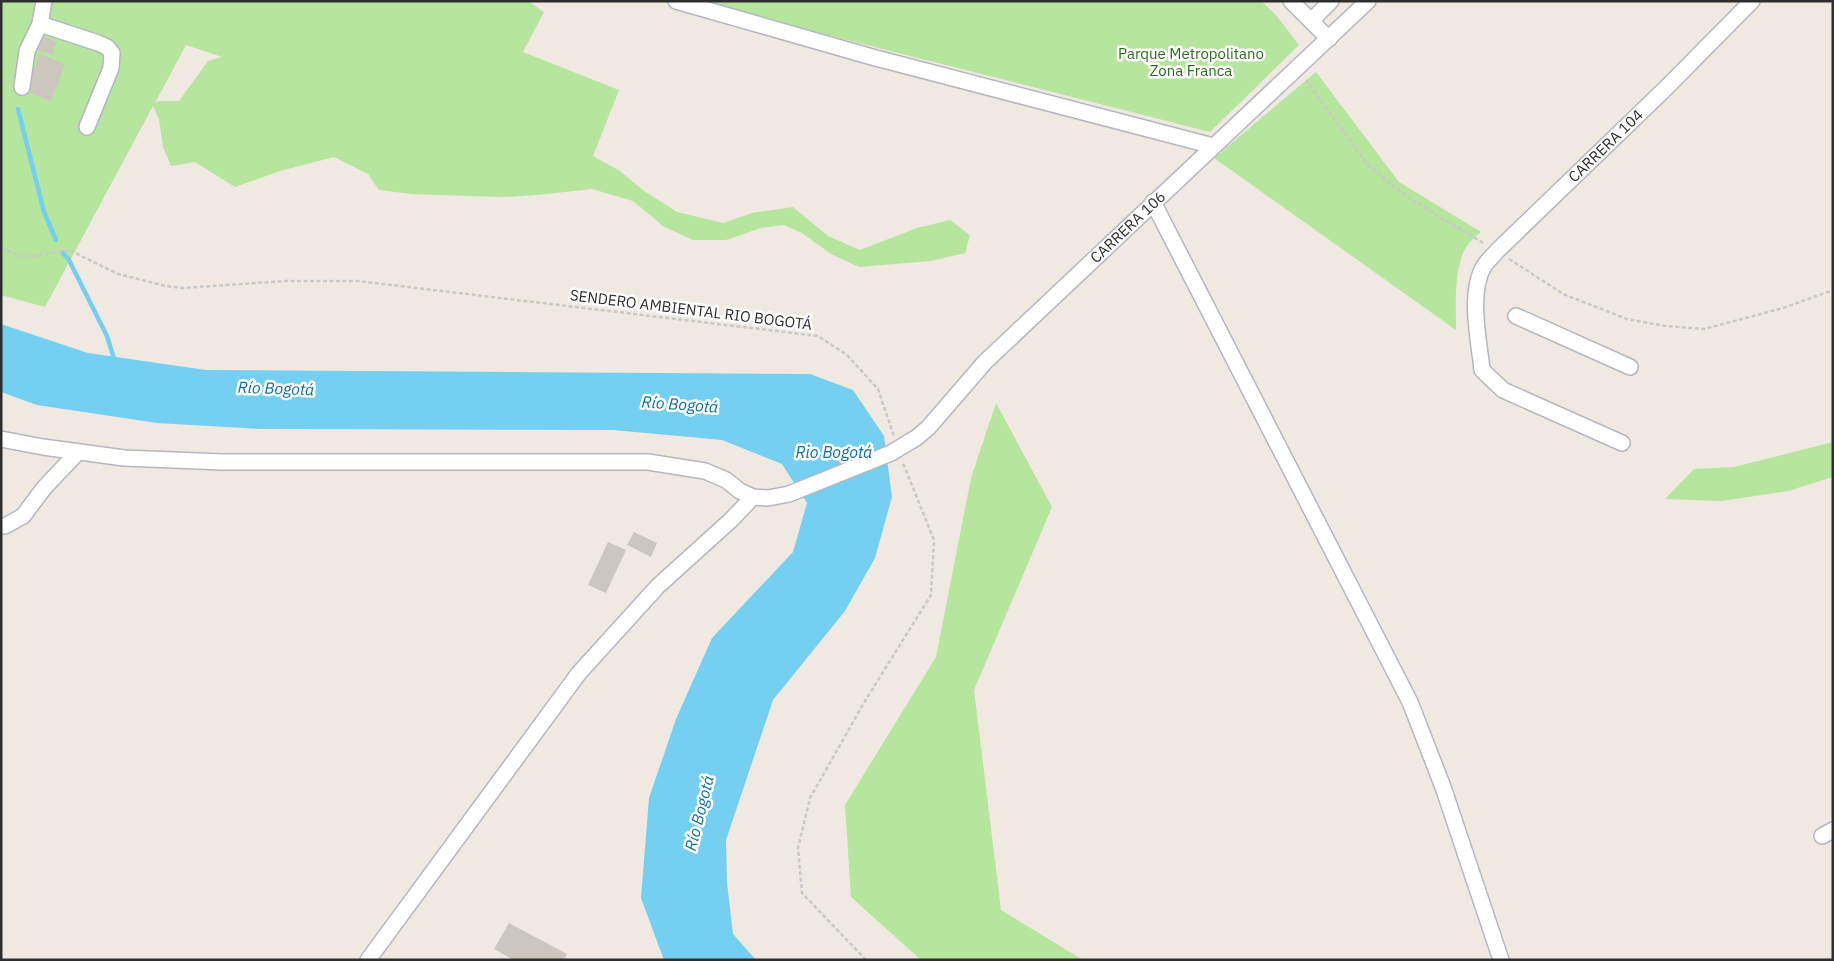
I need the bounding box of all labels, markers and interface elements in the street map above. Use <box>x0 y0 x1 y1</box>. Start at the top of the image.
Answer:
park label: Parque Metropolitano Zona Franca <box>1118 44 1264 80</box>
street label: CARRERA 104 <box>1564 105 1647 186</box>
street label: CARRERA 106 <box>1086 187 1169 267</box>
street label: SENDERO AMBIENTAL RIO BOGOTÁ <box>569 285 814 334</box>
water label: Río Bogotá <box>237 377 315 399</box>
water label: Río Bogotá <box>641 391 719 417</box>
water label: Rio Bogotá <box>796 442 872 462</box>
water label: Río Bogotá <box>680 773 718 853</box>

